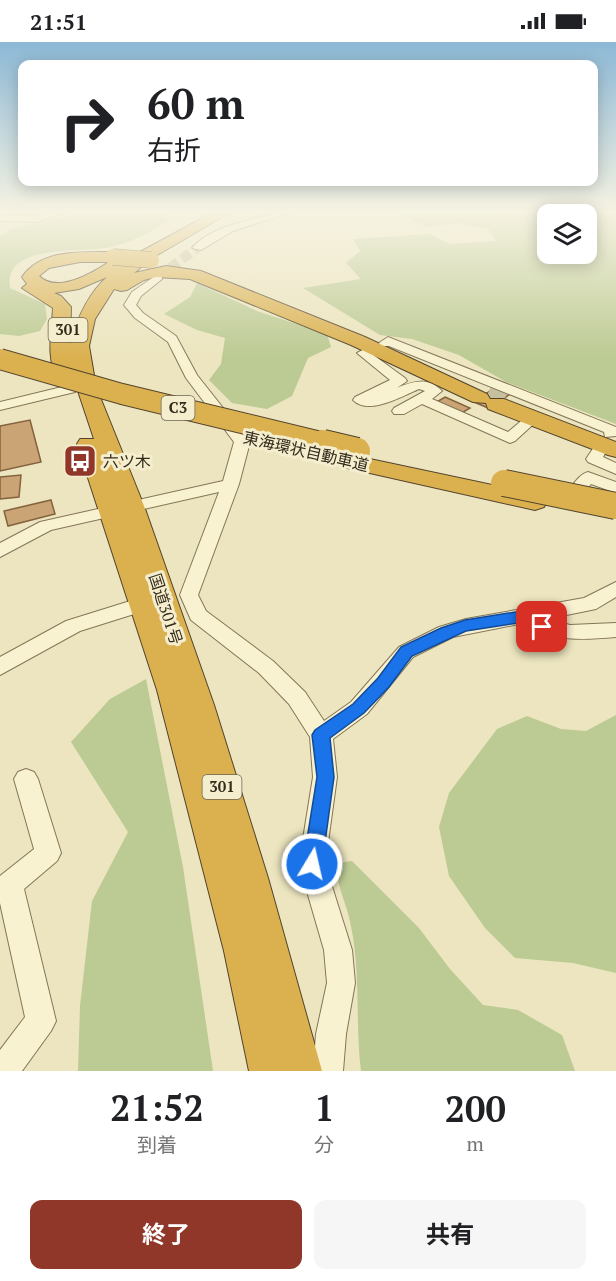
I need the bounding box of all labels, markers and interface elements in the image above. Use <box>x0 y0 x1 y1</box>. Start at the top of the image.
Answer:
text: 21:51 <box>30 7 87 36</box>
text: 60 m <box>147 75 245 131</box>
icon: right <box>48 84 126 162</box>
text: 右折 <box>147 132 201 168</box>
map controls <box>537 204 597 264</box>
button: layers <box>537 204 597 264</box>
road number: 301 <box>48 318 88 342</box>
road number: C3 <box>162 396 195 420</box>
street label: 東海環状自動車道 <box>241 426 371 476</box>
bus stop icon: 六ツ木 <box>62 443 98 479</box>
place label: 六ツ木 <box>103 450 151 472</box>
street label: 国道301号 <box>144 571 188 647</box>
pin <box>516 601 567 652</box>
icon: arrive <box>525 610 558 643</box>
road number: 301 <box>202 775 242 799</box>
position arrow <box>280 832 344 896</box>
text: 21:52 <box>110 1084 204 1131</box>
text: 1 <box>314 1084 335 1131</box>
text: 200 <box>445 1085 506 1132</box>
text: m <box>467 1130 484 1157</box>
text: 到着 <box>137 1131 177 1158</box>
text: 分 <box>314 1131 334 1158</box>
button: 終了 <box>30 1200 302 1269</box>
button: 共有 <box>314 1200 586 1269</box>

